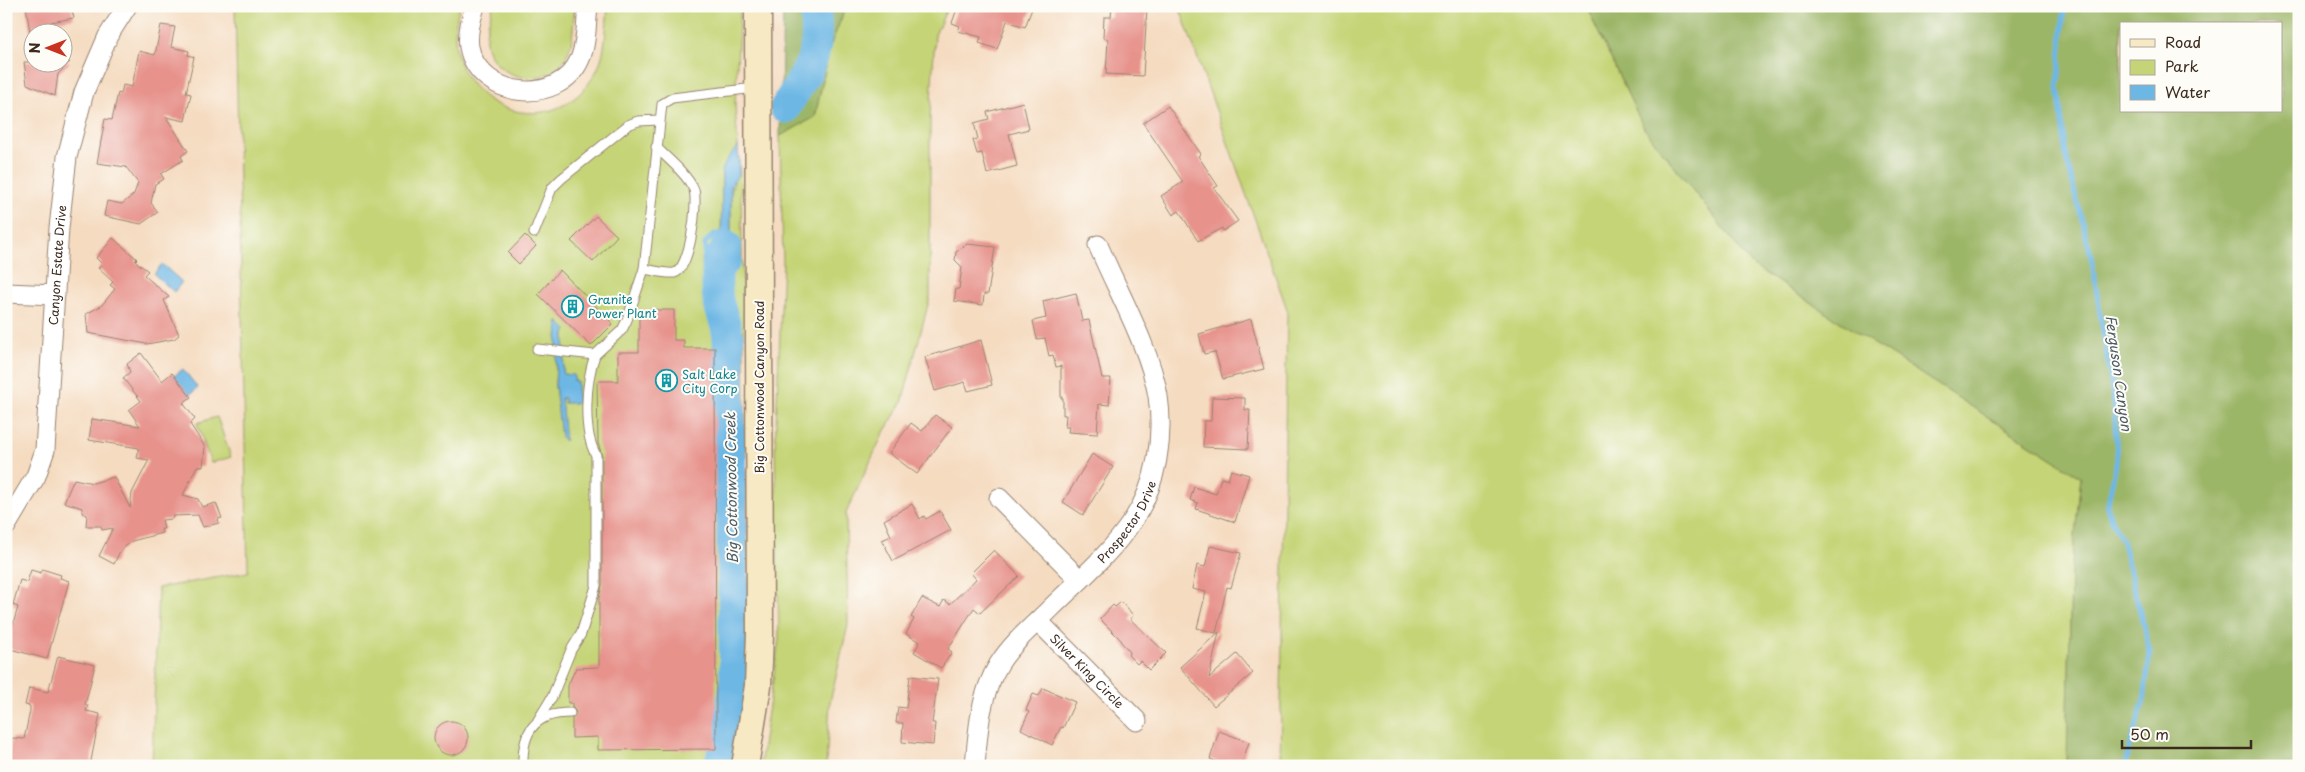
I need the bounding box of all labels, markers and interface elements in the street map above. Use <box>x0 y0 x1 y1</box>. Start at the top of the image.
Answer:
north arrow <box>22 22 72 72</box>
legend <box>2120 22 2282 112</box>
text: Road <box>2165 30 2201 53</box>
text: N <box>24 42 45 54</box>
text: Park <box>2165 54 2199 77</box>
text: Water <box>2165 80 2210 103</box>
street label: Canyon Estate Drive <box>44 204 71 326</box>
place label: Granite Power Plant <box>588 290 657 322</box>
building icon: Granite Power Plant <box>560 294 584 318</box>
street label: Big Cottonwood Canyon Road <box>750 301 768 473</box>
water label: Ferguson Canyon <box>2100 314 2138 433</box>
place label: Salt Lake City Corp <box>682 365 738 397</box>
building icon: Salt Lake City Corp <box>654 369 678 393</box>
water label: Big Cottonwood Creek <box>719 411 743 564</box>
street label: Prospector Drive <box>1093 478 1160 567</box>
street label: Silver King Circle <box>1046 629 1129 712</box>
scale bar <box>2122 717 2251 749</box>
text: 50 m <box>2130 722 2169 745</box>

